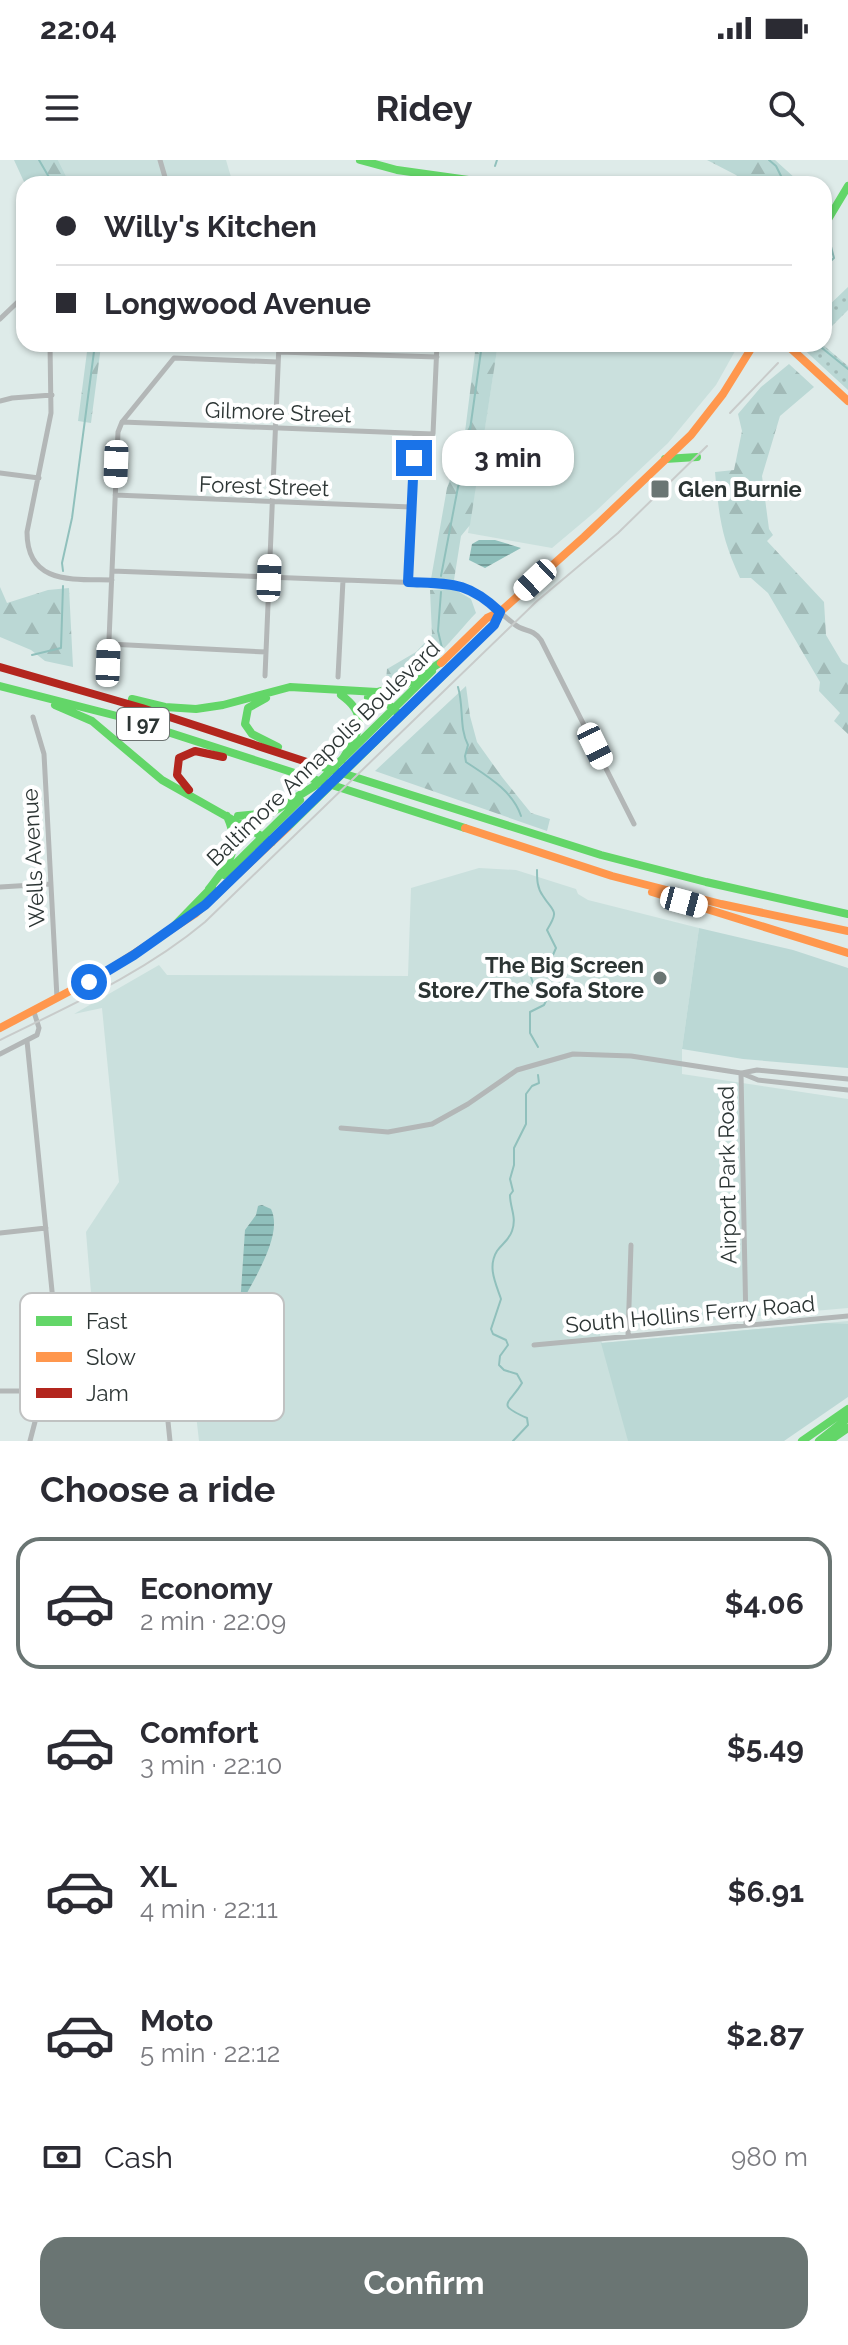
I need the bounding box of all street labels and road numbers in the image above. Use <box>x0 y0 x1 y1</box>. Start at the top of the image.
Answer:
street label: Gilmore Street <box>204 396 352 428</box>
street label: Forest Street <box>198 471 330 501</box>
street label: Baltimore Annapolis Boulevard <box>201 635 445 871</box>
road number: I 97 <box>117 708 169 740</box>
street label: Wells Avenue <box>16 788 50 928</box>
street label: Airport Park Road <box>712 1086 742 1264</box>
street label: South Hollins Ferry Road <box>564 1290 816 1338</box>

